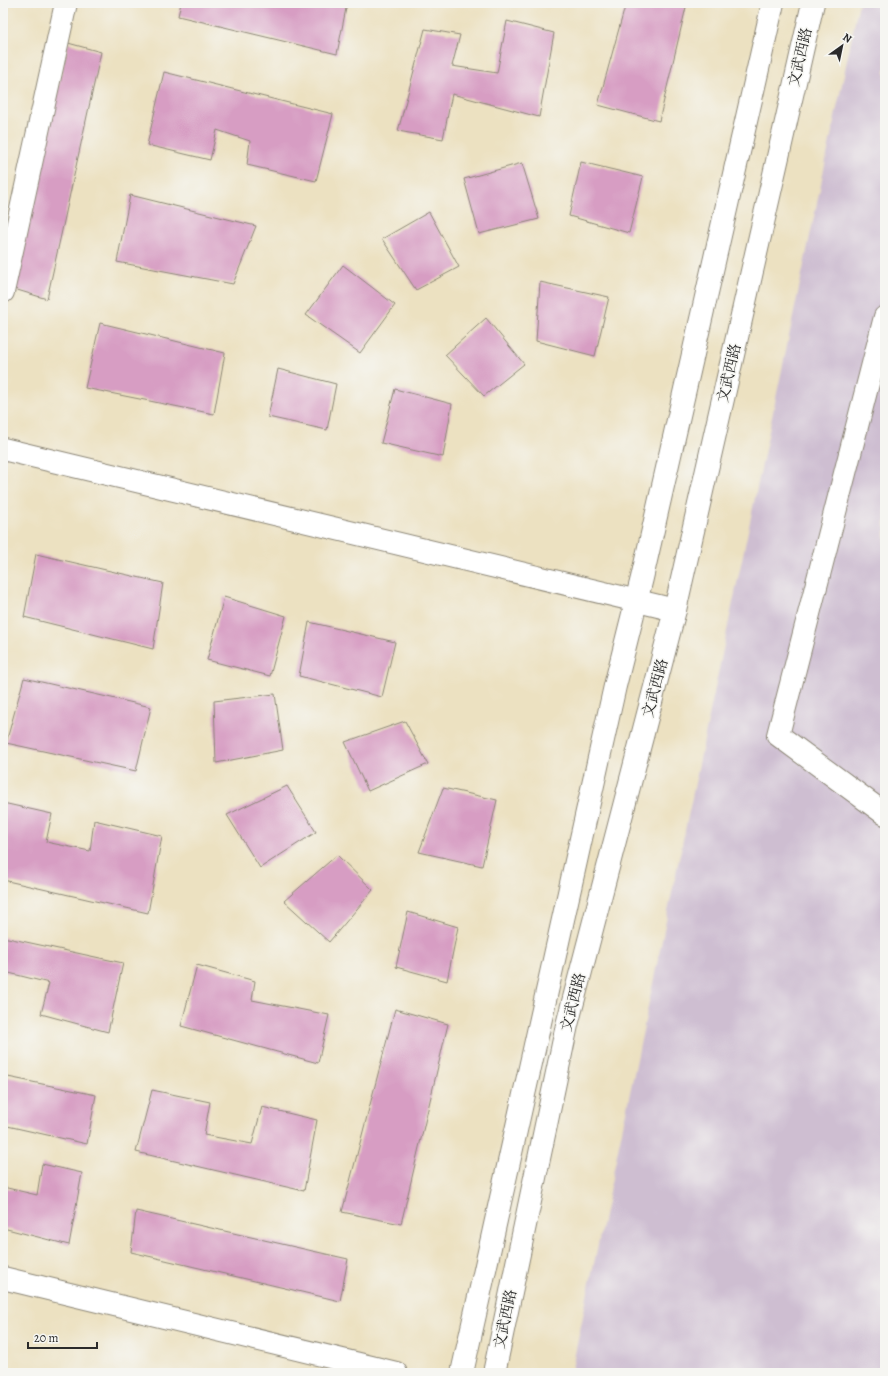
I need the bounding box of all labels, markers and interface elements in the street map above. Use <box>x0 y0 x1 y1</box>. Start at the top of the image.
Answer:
street label: 文武西路 <box>784 26 816 88</box>
north arrow <box>822 26 862 66</box>
text: N <box>840 30 855 47</box>
street label: 文武西路 <box>713 342 745 404</box>
street label: 文武西路 <box>638 656 672 720</box>
street label: 文武西路 <box>556 970 590 1034</box>
street label: 文武西路 <box>489 1288 521 1350</box>
scale bar <box>28 1324 97 1350</box>
text: 20 m <box>34 1330 58 1346</box>

